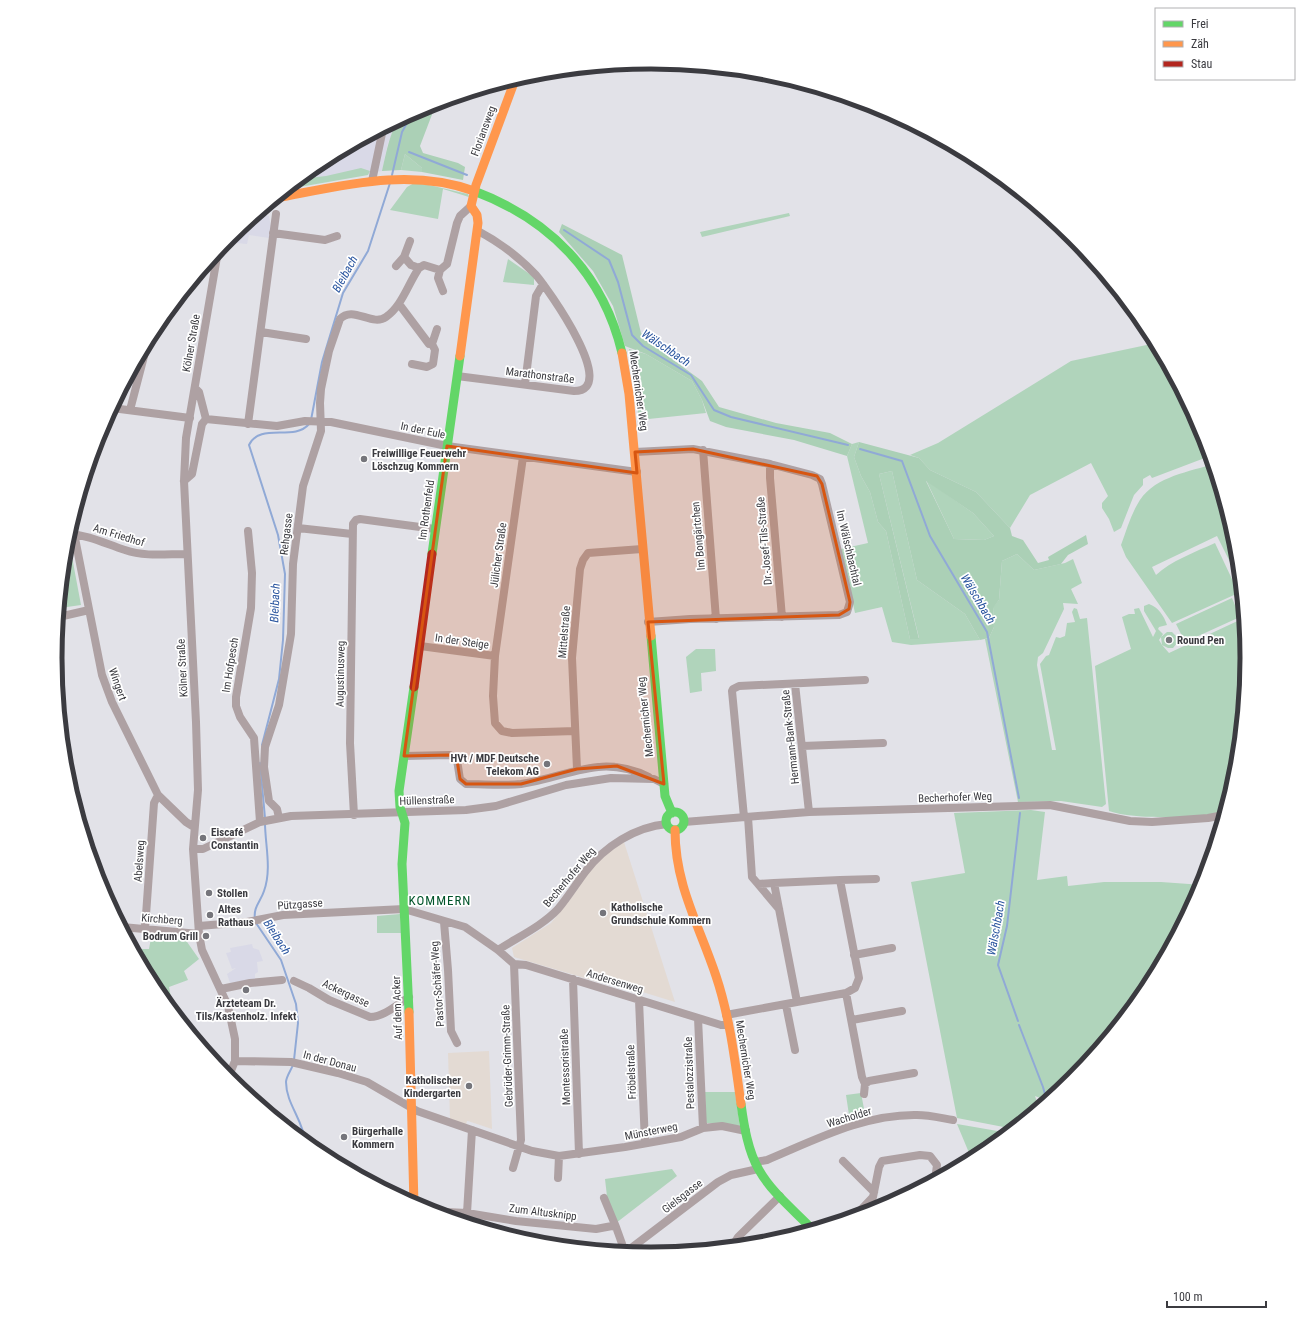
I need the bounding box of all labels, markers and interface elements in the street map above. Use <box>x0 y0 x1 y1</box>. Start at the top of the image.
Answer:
legend <box>1155 8 1295 80</box>
text: Frei <box>1191 17 1209 31</box>
text: Zäh <box>1191 37 1209 51</box>
text: Stau <box>1191 57 1213 71</box>
street label: Floriansweg <box>468 104 499 158</box>
water label: Bleibach <box>329 253 361 295</box>
street label: Kölner Straße <box>180 313 203 373</box>
water label: Wälschbach <box>639 327 693 370</box>
street label: Mechernicher Weg <box>626 350 651 432</box>
street label: Marathonstraße <box>505 365 575 386</box>
street label: In der Eule <box>399 419 446 442</box>
place label: Freiwillige Feuerwehr Löschzug Kommern <box>372 447 466 473</box>
marker: Freiwillige Feuerwehr Löschzug Kommern <box>359 454 369 464</box>
street label: Im Rothenfeld <box>416 479 437 541</box>
street label: Dr.-Josef-Tils-Straße <box>754 496 775 586</box>
street label: Im Bongärtchen <box>689 501 708 571</box>
street label: Im Wälschbachtal <box>834 509 864 587</box>
street label: Rehgasse <box>277 512 296 556</box>
street label: Am Friedhof <box>92 521 147 550</box>
street label: Jülicher Straße <box>488 522 509 588</box>
water label: Wälschbach <box>958 572 999 627</box>
water label: Bleibach <box>267 583 283 623</box>
street label: Mittelstraße <box>556 605 573 659</box>
street label: In der Steige <box>434 631 490 652</box>
place label: Round Pen <box>1177 634 1224 647</box>
marker: Round Pen <box>1164 635 1174 645</box>
street label: Im Hofpesch <box>220 637 241 693</box>
street label: Kölner Straße <box>174 638 191 698</box>
street label: Augustinusweg <box>333 641 348 707</box>
street label: Wingert <box>106 666 129 702</box>
street label: Mechernicher Weg <box>635 676 656 758</box>
street label: Hermann-Bank-Straße <box>779 689 802 785</box>
place label: HVt / MDF Deutsche Telekom AG <box>450 752 539 778</box>
marker: HVt / MDF Deutsche Telekom AG <box>542 759 552 769</box>
street label: Becherhofer Weg <box>918 790 992 805</box>
street label: Hüllenstraße <box>399 793 455 808</box>
place label: Eiscafé Constantin <box>211 826 259 852</box>
marker: Eiscafé Constantin <box>198 833 208 843</box>
street label: Abelsweg <box>132 840 147 883</box>
street label: Becherhofer Weg <box>541 845 598 910</box>
place label: Stollen <box>217 887 248 900</box>
marker: Stollen <box>204 888 214 898</box>
district label: KOMMERN <box>409 893 471 908</box>
street label: Pützgasse <box>277 896 323 913</box>
water label: Wälschbach <box>984 899 1008 957</box>
place label: Katholische Grundschule Kommern <box>611 901 711 927</box>
place label: Altes Rathaus <box>218 903 254 929</box>
marker: Katholische Grundschule Kommern <box>598 908 608 918</box>
marker: Altes Rathaus <box>205 910 215 920</box>
street label: Kirchberg <box>141 911 183 928</box>
water label: Bleibach <box>260 917 294 958</box>
place label: Bodrum Grill <box>143 930 198 943</box>
marker: Bodrum Grill <box>201 931 211 941</box>
street label: Pastor-Schäfer-Weg <box>428 941 447 1027</box>
street label: Andersenweg <box>585 967 645 996</box>
street label: Auf dem Acker <box>390 975 405 1040</box>
street label: Ackergasse <box>320 977 371 1010</box>
marker: Ärzteteam Dr. Tils/Kastenholz. Infekt <box>241 985 251 995</box>
place label: Ärzteteam Dr. Tils/Kastenholz. Infekt <box>196 996 297 1023</box>
street label: Gebrüder-Grimm-Straße <box>499 1005 516 1107</box>
street label: Mechernicher Weg <box>733 1019 758 1101</box>
street label: Montessoristraße <box>558 1028 573 1105</box>
street label: Pestalozzistraße <box>682 1037 697 1109</box>
street label: Fröbelstraße <box>624 1044 639 1099</box>
street label: In der Donau <box>302 1048 358 1075</box>
place label: Katholischer Kindergarten <box>404 1074 461 1100</box>
marker: Katholischer Kindergarten <box>464 1081 474 1091</box>
street label: Wacholder <box>825 1104 874 1130</box>
street label: Münsterweg <box>624 1120 679 1143</box>
place label: Bürgerhalle Kommern <box>352 1125 403 1151</box>
marker: Bürgerhalle Kommern <box>339 1132 349 1142</box>
street label: Gielsgasse <box>660 1177 705 1216</box>
street label: Zum Altusknipp <box>508 1202 577 1223</box>
scale bar <box>1167 1283 1266 1309</box>
text: 100 m <box>1173 1290 1203 1304</box>

